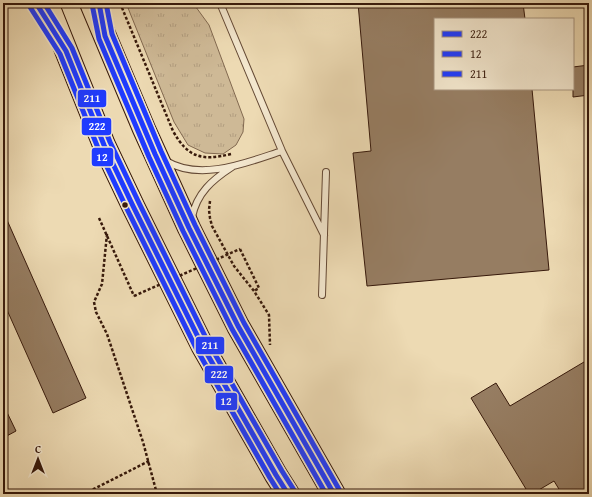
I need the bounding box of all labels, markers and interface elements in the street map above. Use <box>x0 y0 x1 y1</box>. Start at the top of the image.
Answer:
legend <box>434 18 574 90</box>
text: 222 <box>470 25 488 42</box>
text: 12 <box>470 45 482 62</box>
text: 211 <box>470 65 488 82</box>
line badge: 211 <box>77 89 107 108</box>
text: 211 <box>83 90 101 106</box>
line badge: 222 <box>81 117 112 136</box>
text: 222 <box>88 118 106 134</box>
line badge: 12 <box>91 147 114 167</box>
text: 12 <box>96 149 108 165</box>
unlabelled marker <box>120 200 130 210</box>
line badge: 211 <box>195 336 225 355</box>
text: 211 <box>201 337 219 353</box>
line badge: 222 <box>204 365 234 384</box>
text: 222 <box>210 366 228 382</box>
line badge: 12 <box>215 392 238 411</box>
text: 12 <box>220 393 232 409</box>
north arrow <box>18 439 58 479</box>
text: С <box>35 441 41 457</box>

